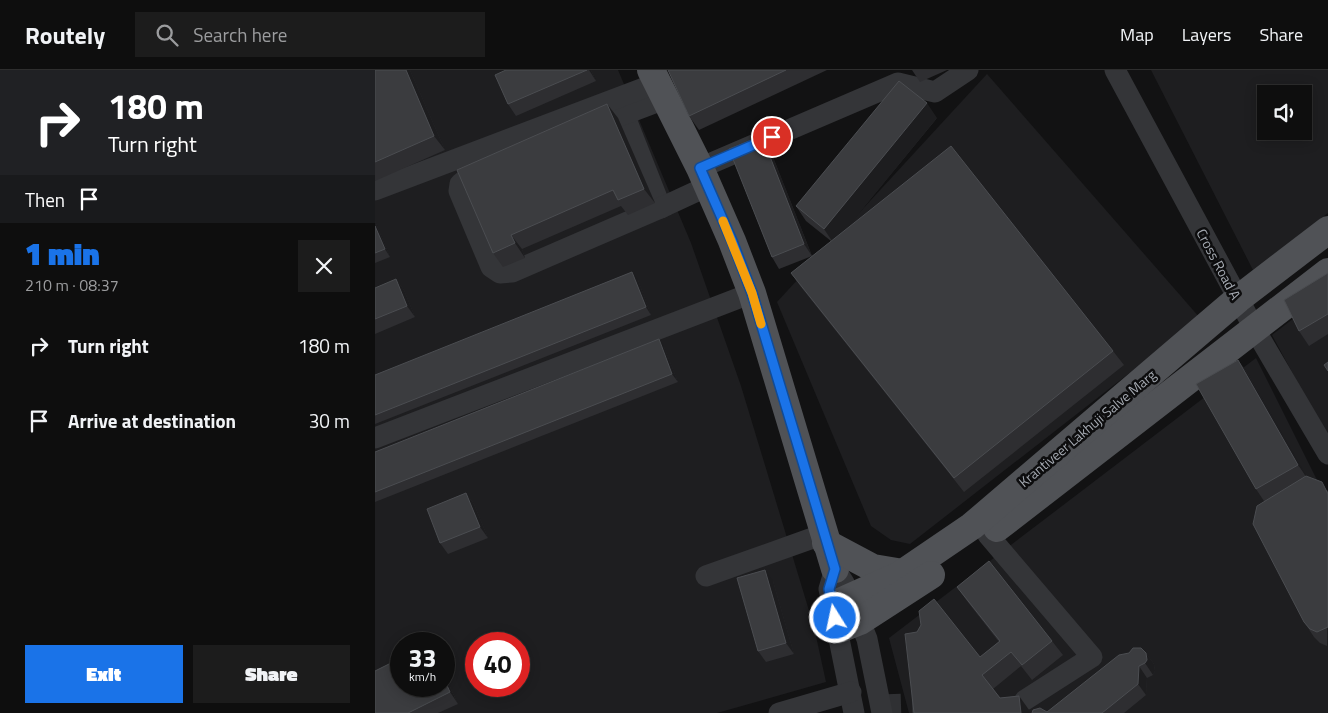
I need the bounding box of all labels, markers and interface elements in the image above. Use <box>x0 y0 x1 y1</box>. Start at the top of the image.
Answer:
search box <box>135 12 485 57</box>
text: Routely <box>25 17 105 53</box>
text: Search here <box>193 20 287 49</box>
icon: search <box>153 21 181 49</box>
text: Map <box>1120 21 1154 48</box>
text: Layers <box>1182 21 1231 48</box>
text: Share <box>1259 21 1303 48</box>
text: 180 m <box>108 79 204 133</box>
map controls <box>1257 85 1312 140</box>
button: sound <box>1257 85 1312 140</box>
icon: right <box>25 90 90 155</box>
pin <box>751 116 793 158</box>
icon: arrive <box>758 123 786 151</box>
text: Turn right <box>108 127 197 161</box>
text: Then <box>25 185 65 214</box>
icon: arrive <box>75 185 103 213</box>
street label: Cross Road A <box>1192 225 1247 304</box>
text: 1 min <box>25 231 100 277</box>
button: close <box>298 240 350 292</box>
text: 210 m · 08:37 <box>25 273 119 297</box>
text: Turn right <box>68 331 149 360</box>
text: 180 m <box>298 331 350 360</box>
icon: right <box>25 332 53 360</box>
street label: Krantiveer Lakhuji Salve Marg <box>1014 364 1160 492</box>
text: Arrive at destination <box>68 406 236 435</box>
text: 30 m <box>309 406 350 435</box>
icon: arrive <box>25 407 53 435</box>
position arrow <box>808 591 860 643</box>
speed limit sign: 40 <box>465 632 530 697</box>
text: 33 <box>408 639 437 677</box>
button: Exit <box>25 645 183 703</box>
button: Share <box>193 645 350 703</box>
text: km/h <box>409 667 436 686</box>

